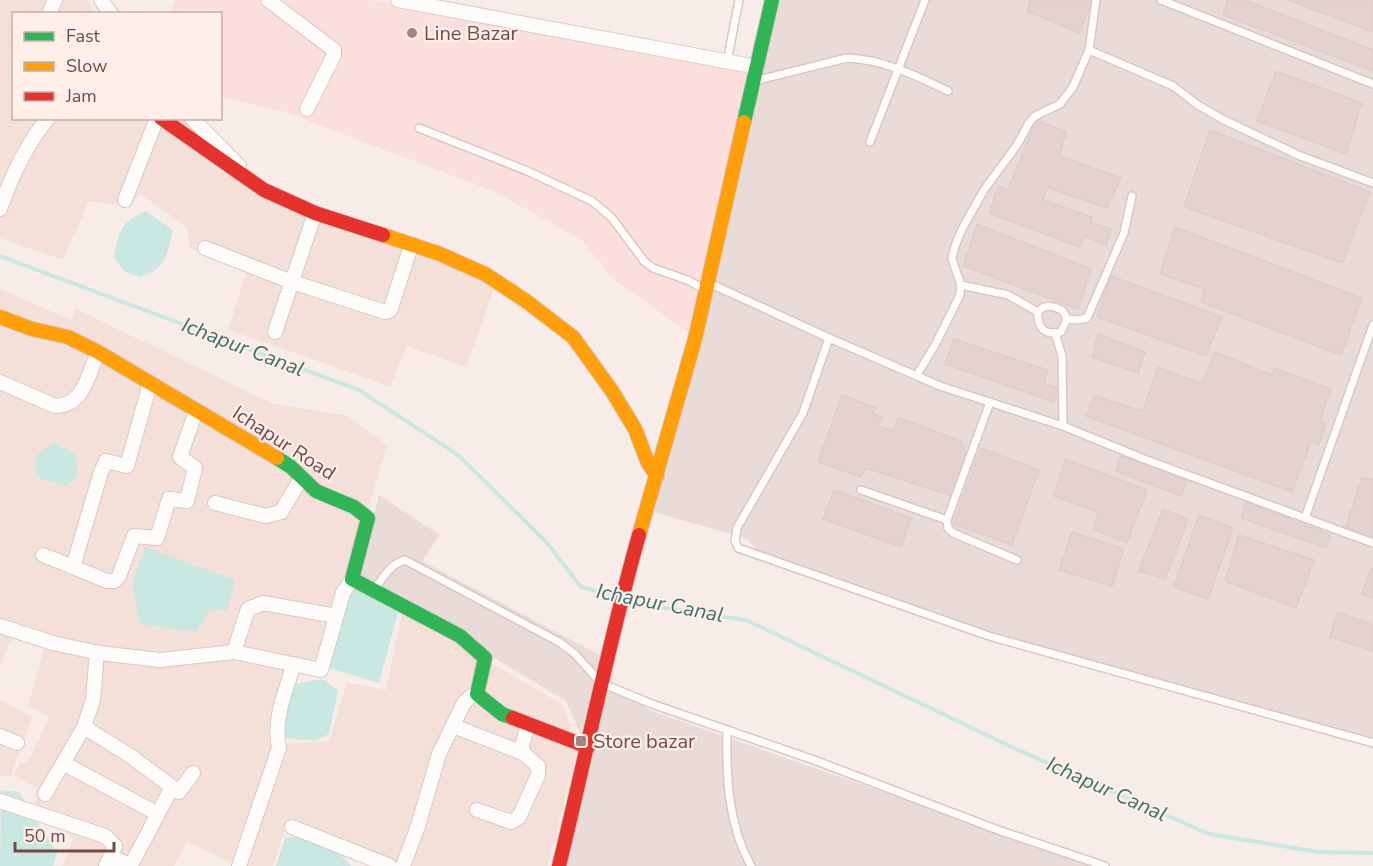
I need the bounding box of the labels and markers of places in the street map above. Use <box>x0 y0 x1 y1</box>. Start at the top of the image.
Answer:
place label: Line Bazar <box>424 20 518 47</box>
marker: Line Bazar <box>405 26 419 40</box>
place label: Store bazar <box>593 728 695 755</box>
marker: Store bazar <box>574 734 588 748</box>

